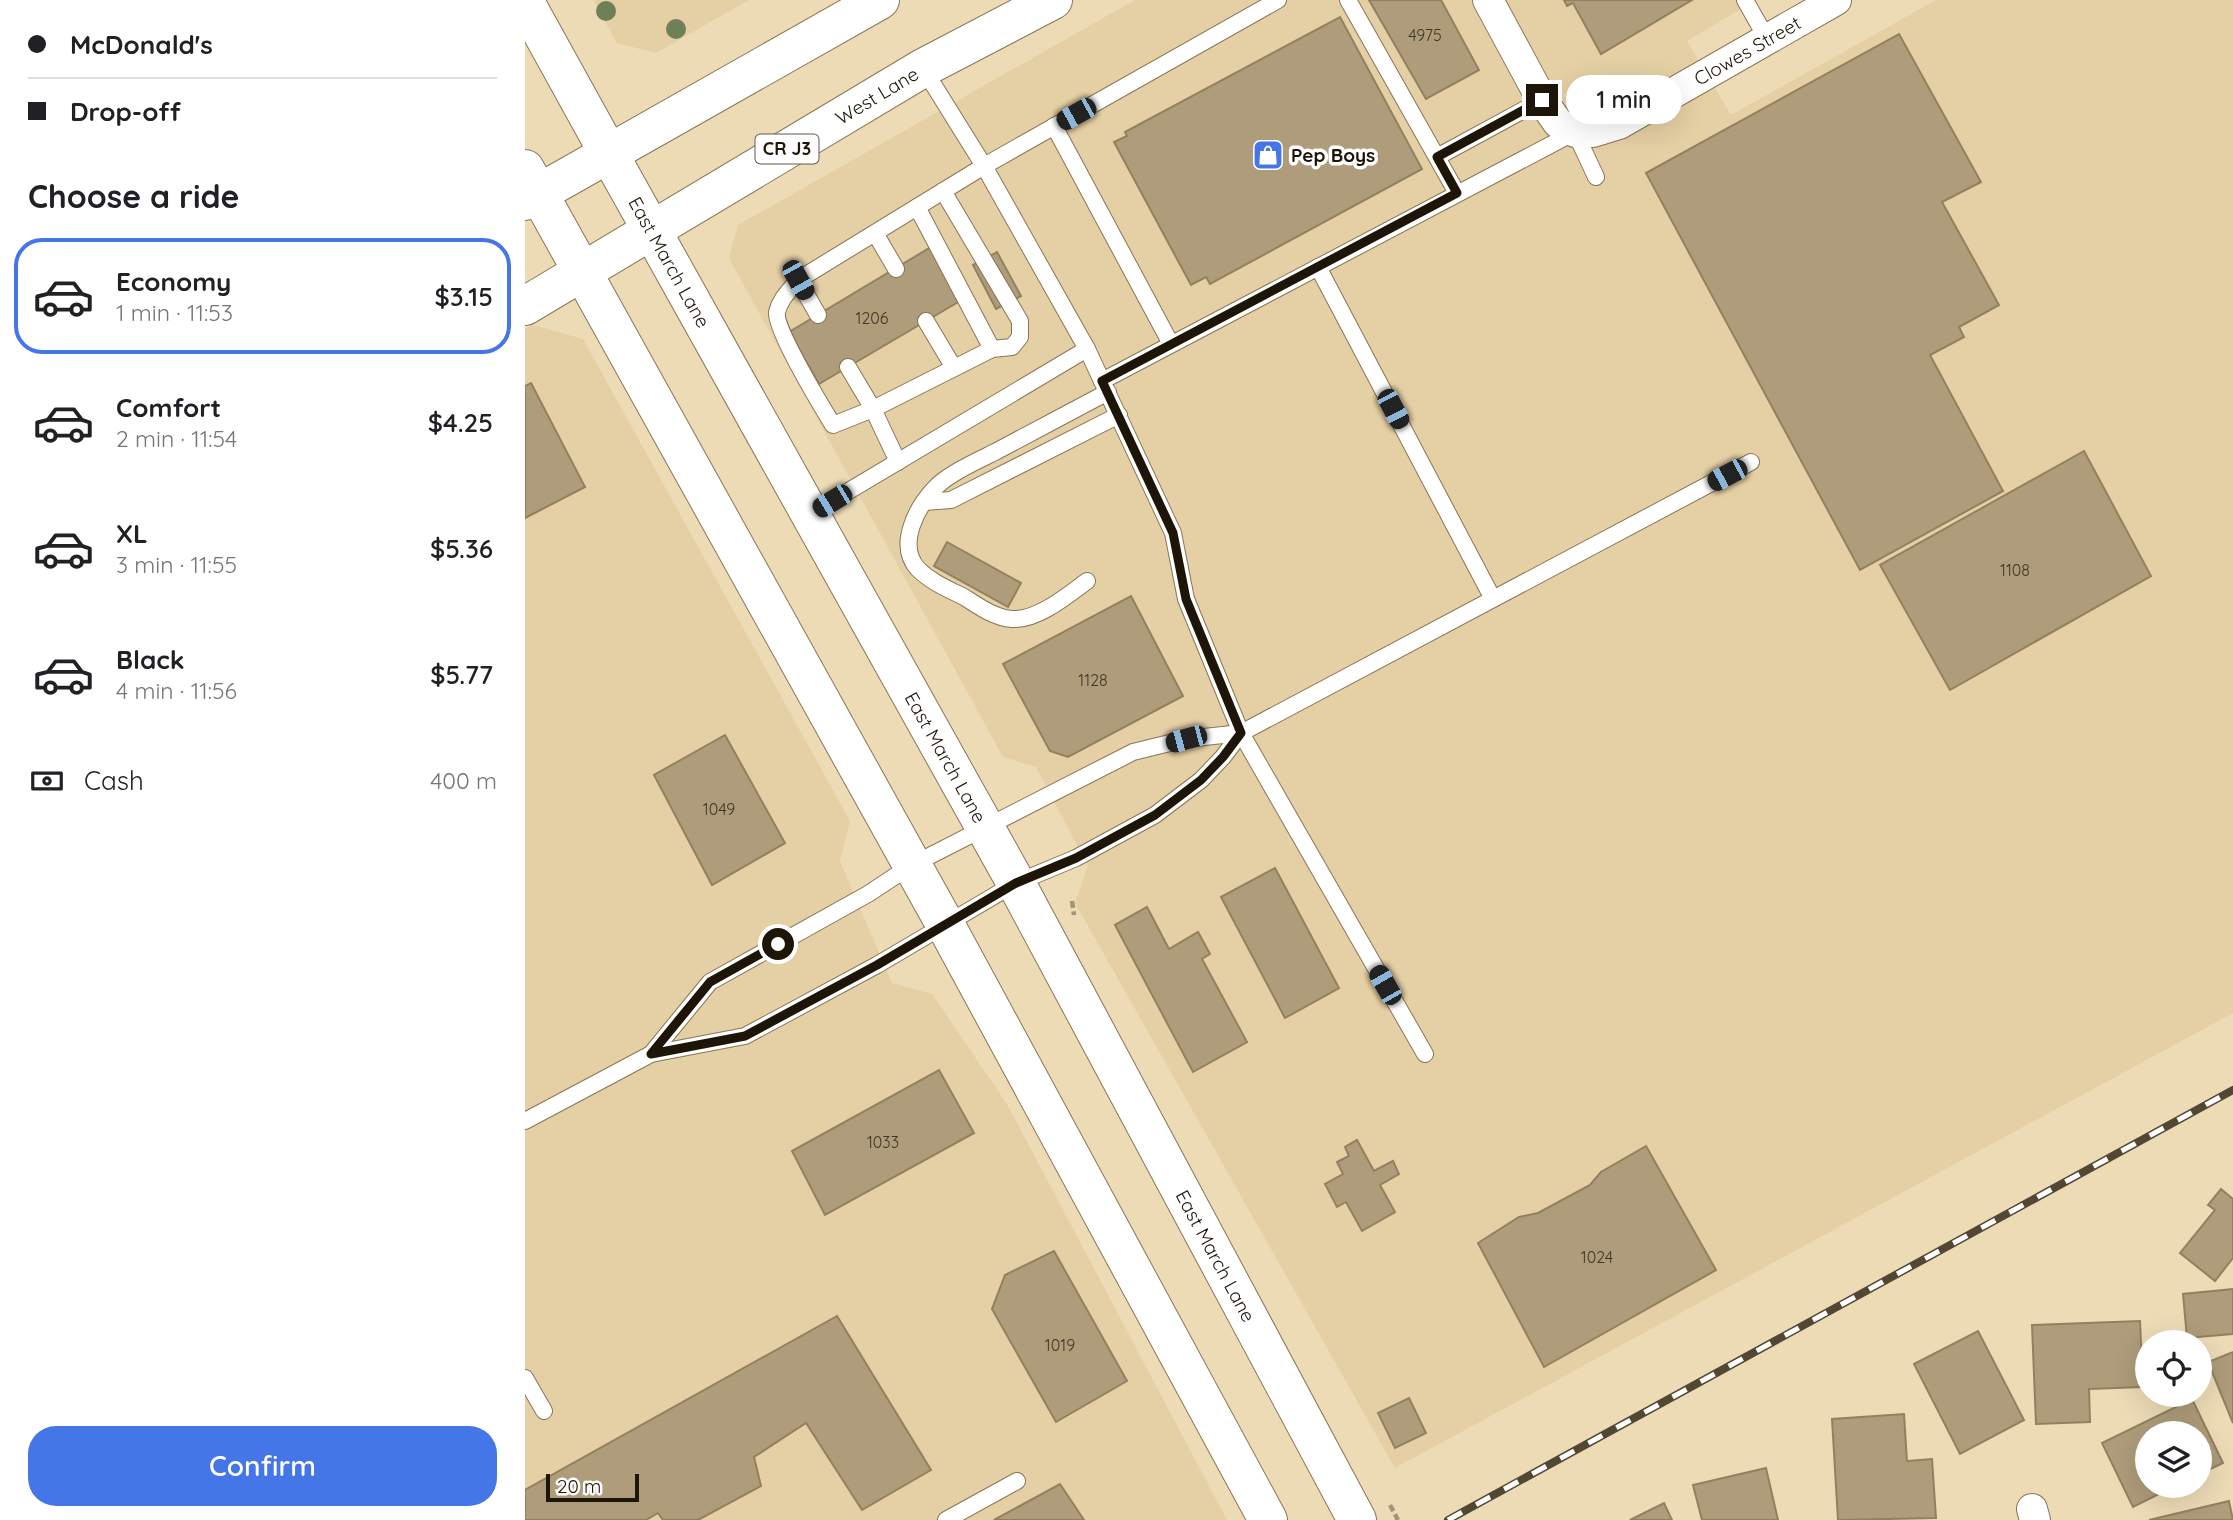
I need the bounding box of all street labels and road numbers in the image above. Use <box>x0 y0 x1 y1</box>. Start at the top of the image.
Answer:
street label: Clowes Street <box>1690 11 1805 91</box>
street label: West Lane <box>831 61 923 130</box>
road number: CR J3 <box>755 134 819 164</box>
street label: East March Lane <box>623 193 716 332</box>
street label: East March Lane <box>900 688 992 827</box>
street label: East March Lane <box>1171 1186 1261 1326</box>

